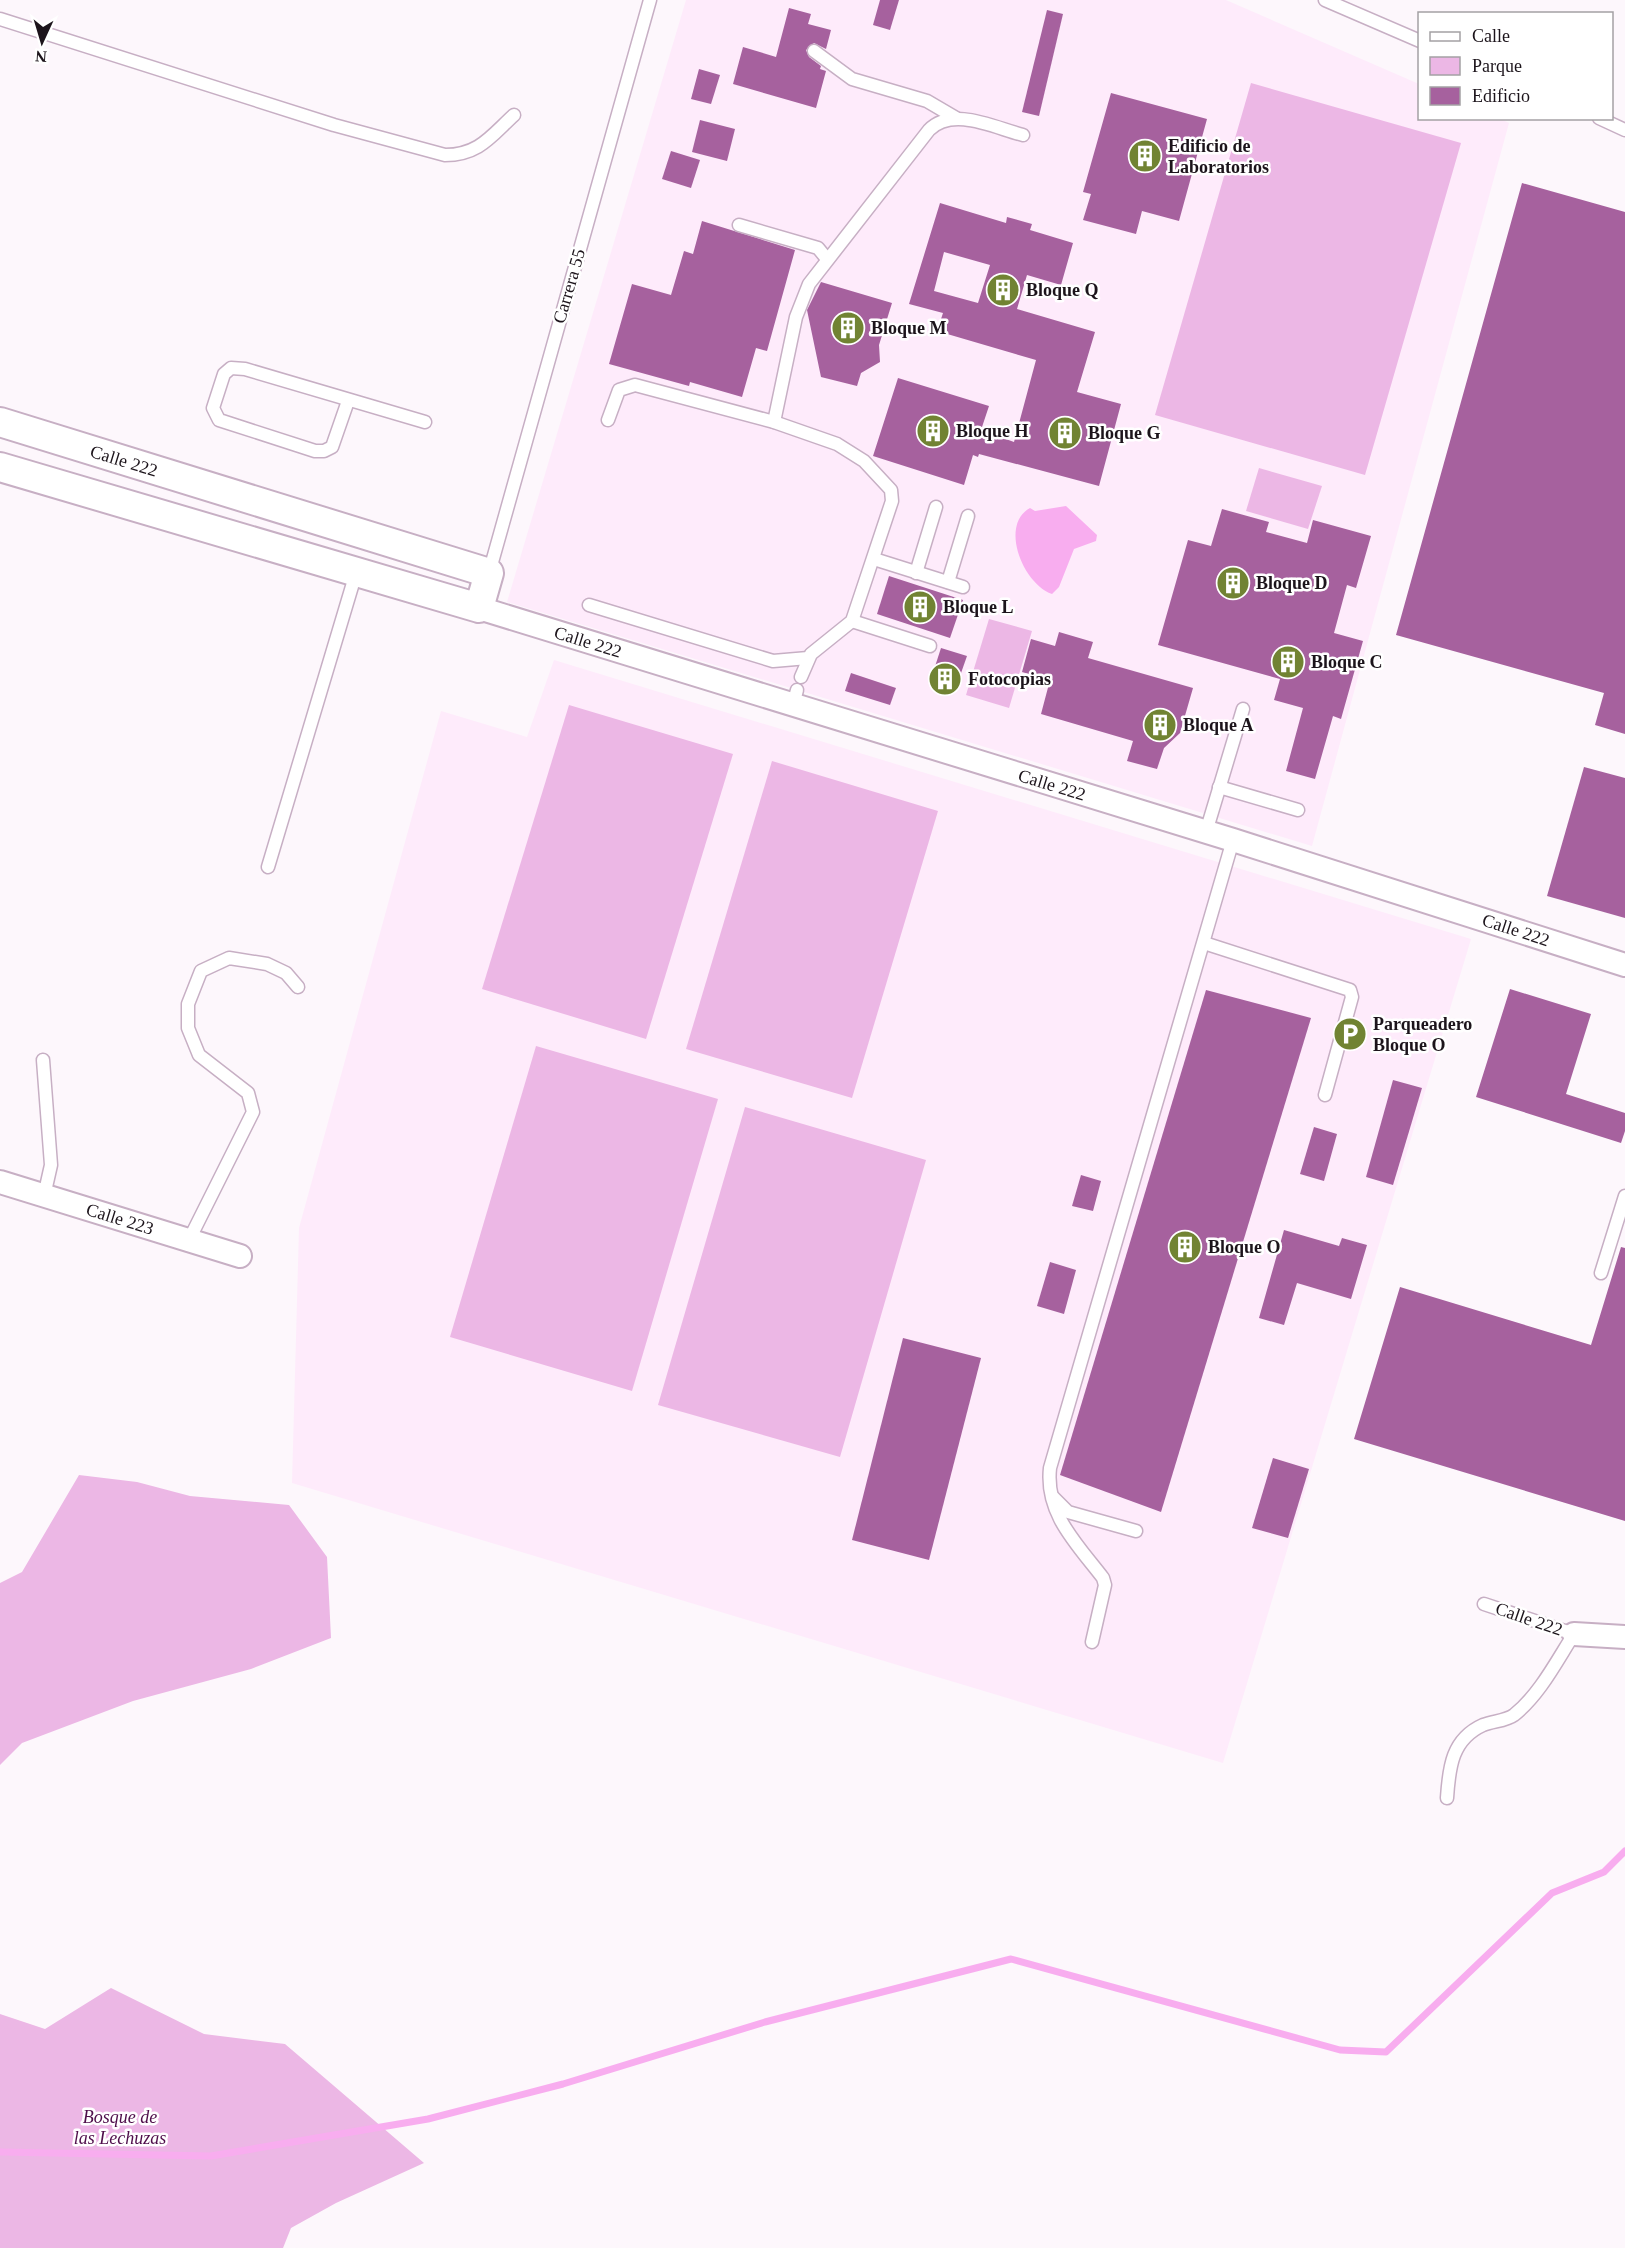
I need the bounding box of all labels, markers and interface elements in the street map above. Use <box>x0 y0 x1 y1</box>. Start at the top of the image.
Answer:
north arrow <box>12 12 72 72</box>
legend <box>1418 12 1613 120</box>
text: Calle <box>1472 26 1510 46</box>
text: N <box>34 48 47 65</box>
text: Parque <box>1472 56 1522 76</box>
text: Edificio <box>1472 86 1530 106</box>
place label: Edificio de Laboratorios <box>1168 136 1269 177</box>
building icon: Edificio de Laboratorios <box>1127 138 1163 174</box>
street label: Carrera 55 <box>549 246 589 326</box>
building icon: Bloque Q <box>985 272 1021 308</box>
place label: Bloque Q <box>1026 280 1099 300</box>
building icon: Bloque M <box>830 310 866 346</box>
place label: Bloque M <box>871 318 947 338</box>
building icon: Bloque H <box>915 413 951 449</box>
building icon: Bloque G <box>1047 415 1083 451</box>
place label: Bloque H <box>956 421 1029 441</box>
place label: Bloque G <box>1088 423 1161 443</box>
street label: Calle 222 <box>88 441 160 481</box>
building icon: Bloque D <box>1215 565 1251 601</box>
place label: Bloque D <box>1256 573 1328 593</box>
building icon: Bloque L <box>902 589 938 625</box>
place label: Bloque L <box>943 597 1014 617</box>
street label: Calle 222 <box>552 622 624 662</box>
building icon: Bloque C <box>1270 644 1306 680</box>
place label: Bloque C <box>1311 652 1383 672</box>
building icon: Fotocopias <box>927 661 963 697</box>
place label: Fotocopias <box>968 669 1051 689</box>
building icon: Bloque A <box>1142 707 1178 743</box>
place label: Bloque A <box>1183 715 1254 735</box>
street label: Calle 222 <box>1016 765 1088 805</box>
street label: Calle 222 <box>1480 910 1552 950</box>
place label: Parqueadero Bloque O <box>1373 1014 1472 1055</box>
parking icon: Parqueadero Bloque O <box>1332 1016 1368 1052</box>
street label: Calle 223 <box>84 1199 156 1239</box>
building icon: Bloque O <box>1167 1229 1203 1265</box>
place label: Bloque O <box>1208 1237 1281 1257</box>
street label: Calle 222 <box>1493 1598 1565 1640</box>
park label: Bosque de las Lechuzas <box>74 2107 166 2148</box>

